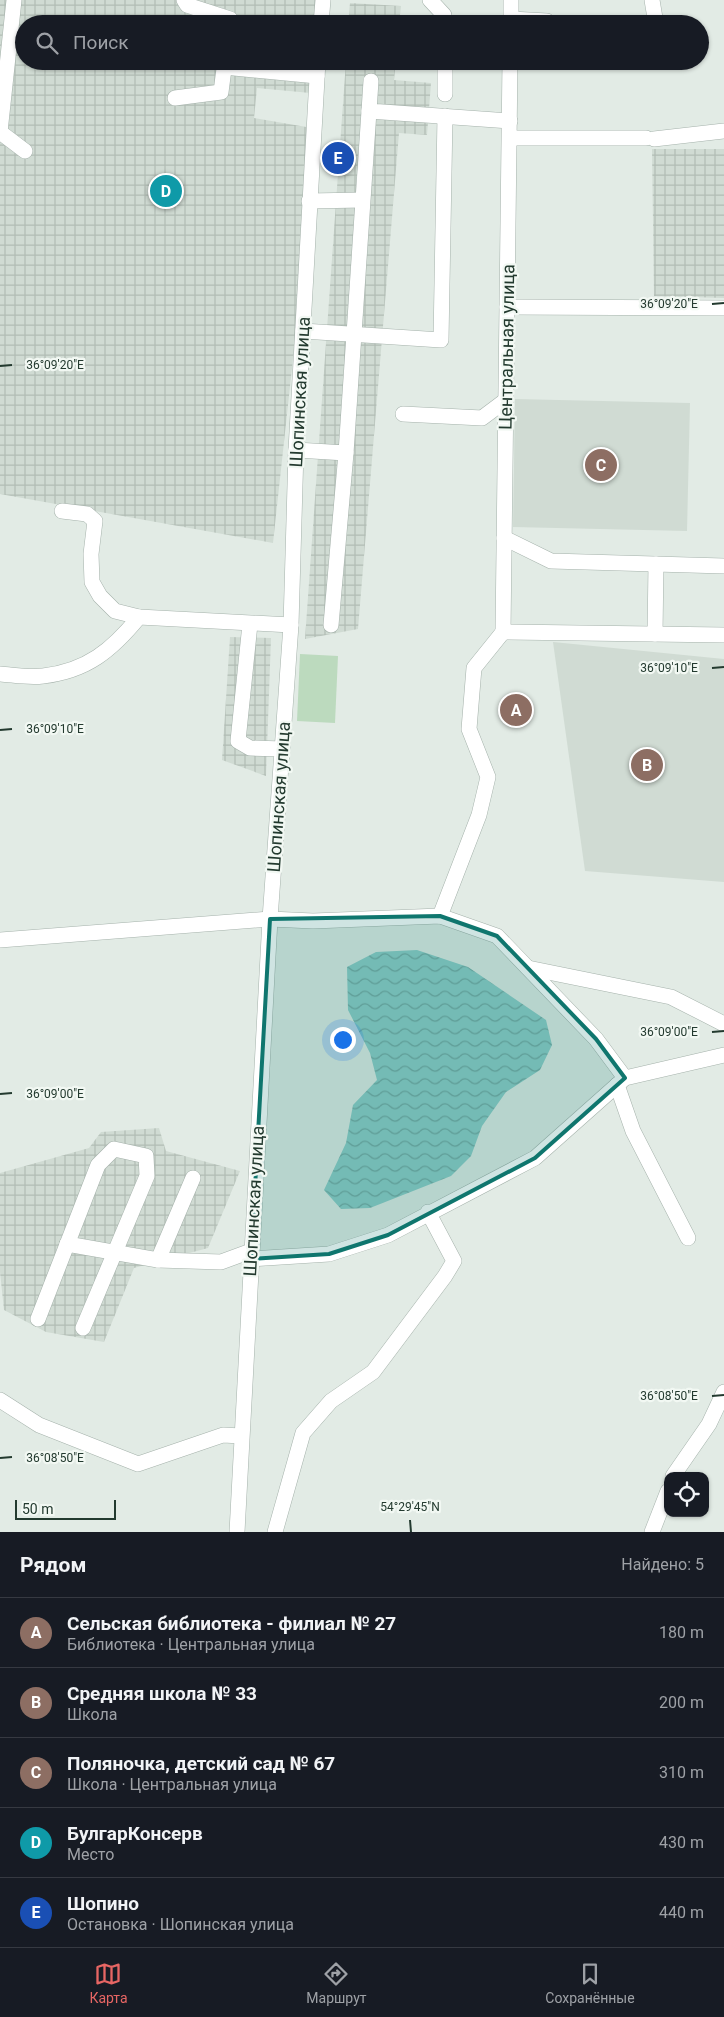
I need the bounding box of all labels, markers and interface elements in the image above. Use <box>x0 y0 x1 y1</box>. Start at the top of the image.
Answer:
search box <box>15 15 709 70</box>
icon: search <box>33 29 61 57</box>
text: Поиск <box>73 31 129 54</box>
pin: E <box>322 139 354 177</box>
pin: D <box>150 172 182 210</box>
street label: Центральная улица <box>495 264 518 430</box>
text: 36°09'20"E <box>640 297 698 311</box>
street label: Шопинская улица <box>285 316 314 468</box>
text: 36°09'20"E <box>26 358 84 372</box>
pin: C <box>585 446 617 484</box>
text: 36°09'10"E <box>640 661 698 675</box>
pin: A <box>500 691 532 729</box>
street label: Шопинская улица <box>263 721 294 873</box>
text: 36°09'10"E <box>26 722 84 736</box>
pin: B <box>631 746 663 784</box>
text: 36°09'00"E <box>640 1025 698 1039</box>
your location <box>330 1027 356 1053</box>
text: 36°09'00"E <box>26 1087 84 1101</box>
street label: Шопинская улица <box>239 1125 268 1277</box>
text: 36°08'50"E <box>640 1389 698 1403</box>
text: 36°08'50"E <box>26 1451 84 1465</box>
map controls <box>664 1472 709 1517</box>
button: locate <box>664 1472 709 1517</box>
scale bar <box>15 1497 116 1520</box>
text: 54°29'45"N <box>380 1500 440 1514</box>
text: 50 m <box>22 1501 54 1517</box>
text: Рядом <box>20 1553 86 1577</box>
text: Найдено: 5 <box>621 1555 704 1574</box>
text: Сельская библиотека - филиал № 27 <box>67 1612 396 1635</box>
text: A <box>31 1623 41 1642</box>
text: 180 m <box>659 1623 704 1642</box>
text: Библиотека · Центральная улица <box>67 1635 315 1654</box>
text: Средняя школа № 33 <box>67 1682 257 1705</box>
text: B <box>31 1693 41 1712</box>
text: 200 m <box>659 1693 704 1712</box>
text: Школа <box>67 1705 118 1724</box>
text: Поляночка, детский сад № 67 <box>67 1752 335 1775</box>
text: C <box>31 1763 41 1782</box>
text: 310 m <box>659 1763 704 1782</box>
text: Школа · Центральная улица <box>67 1775 277 1794</box>
text: БулгарКонсерв <box>67 1822 203 1845</box>
text: D <box>31 1833 41 1852</box>
text: 430 m <box>659 1833 704 1852</box>
text: Место <box>67 1845 114 1864</box>
text: Шопино <box>67 1892 139 1915</box>
text: E <box>32 1903 41 1922</box>
text: 440 m <box>659 1903 704 1922</box>
text: Остановка · Шопинская улица <box>67 1915 294 1934</box>
tab: Карта <box>89 1960 128 2006</box>
tab: Маршрут <box>306 1960 367 2006</box>
tab: Сохранённые <box>545 1960 635 2006</box>

